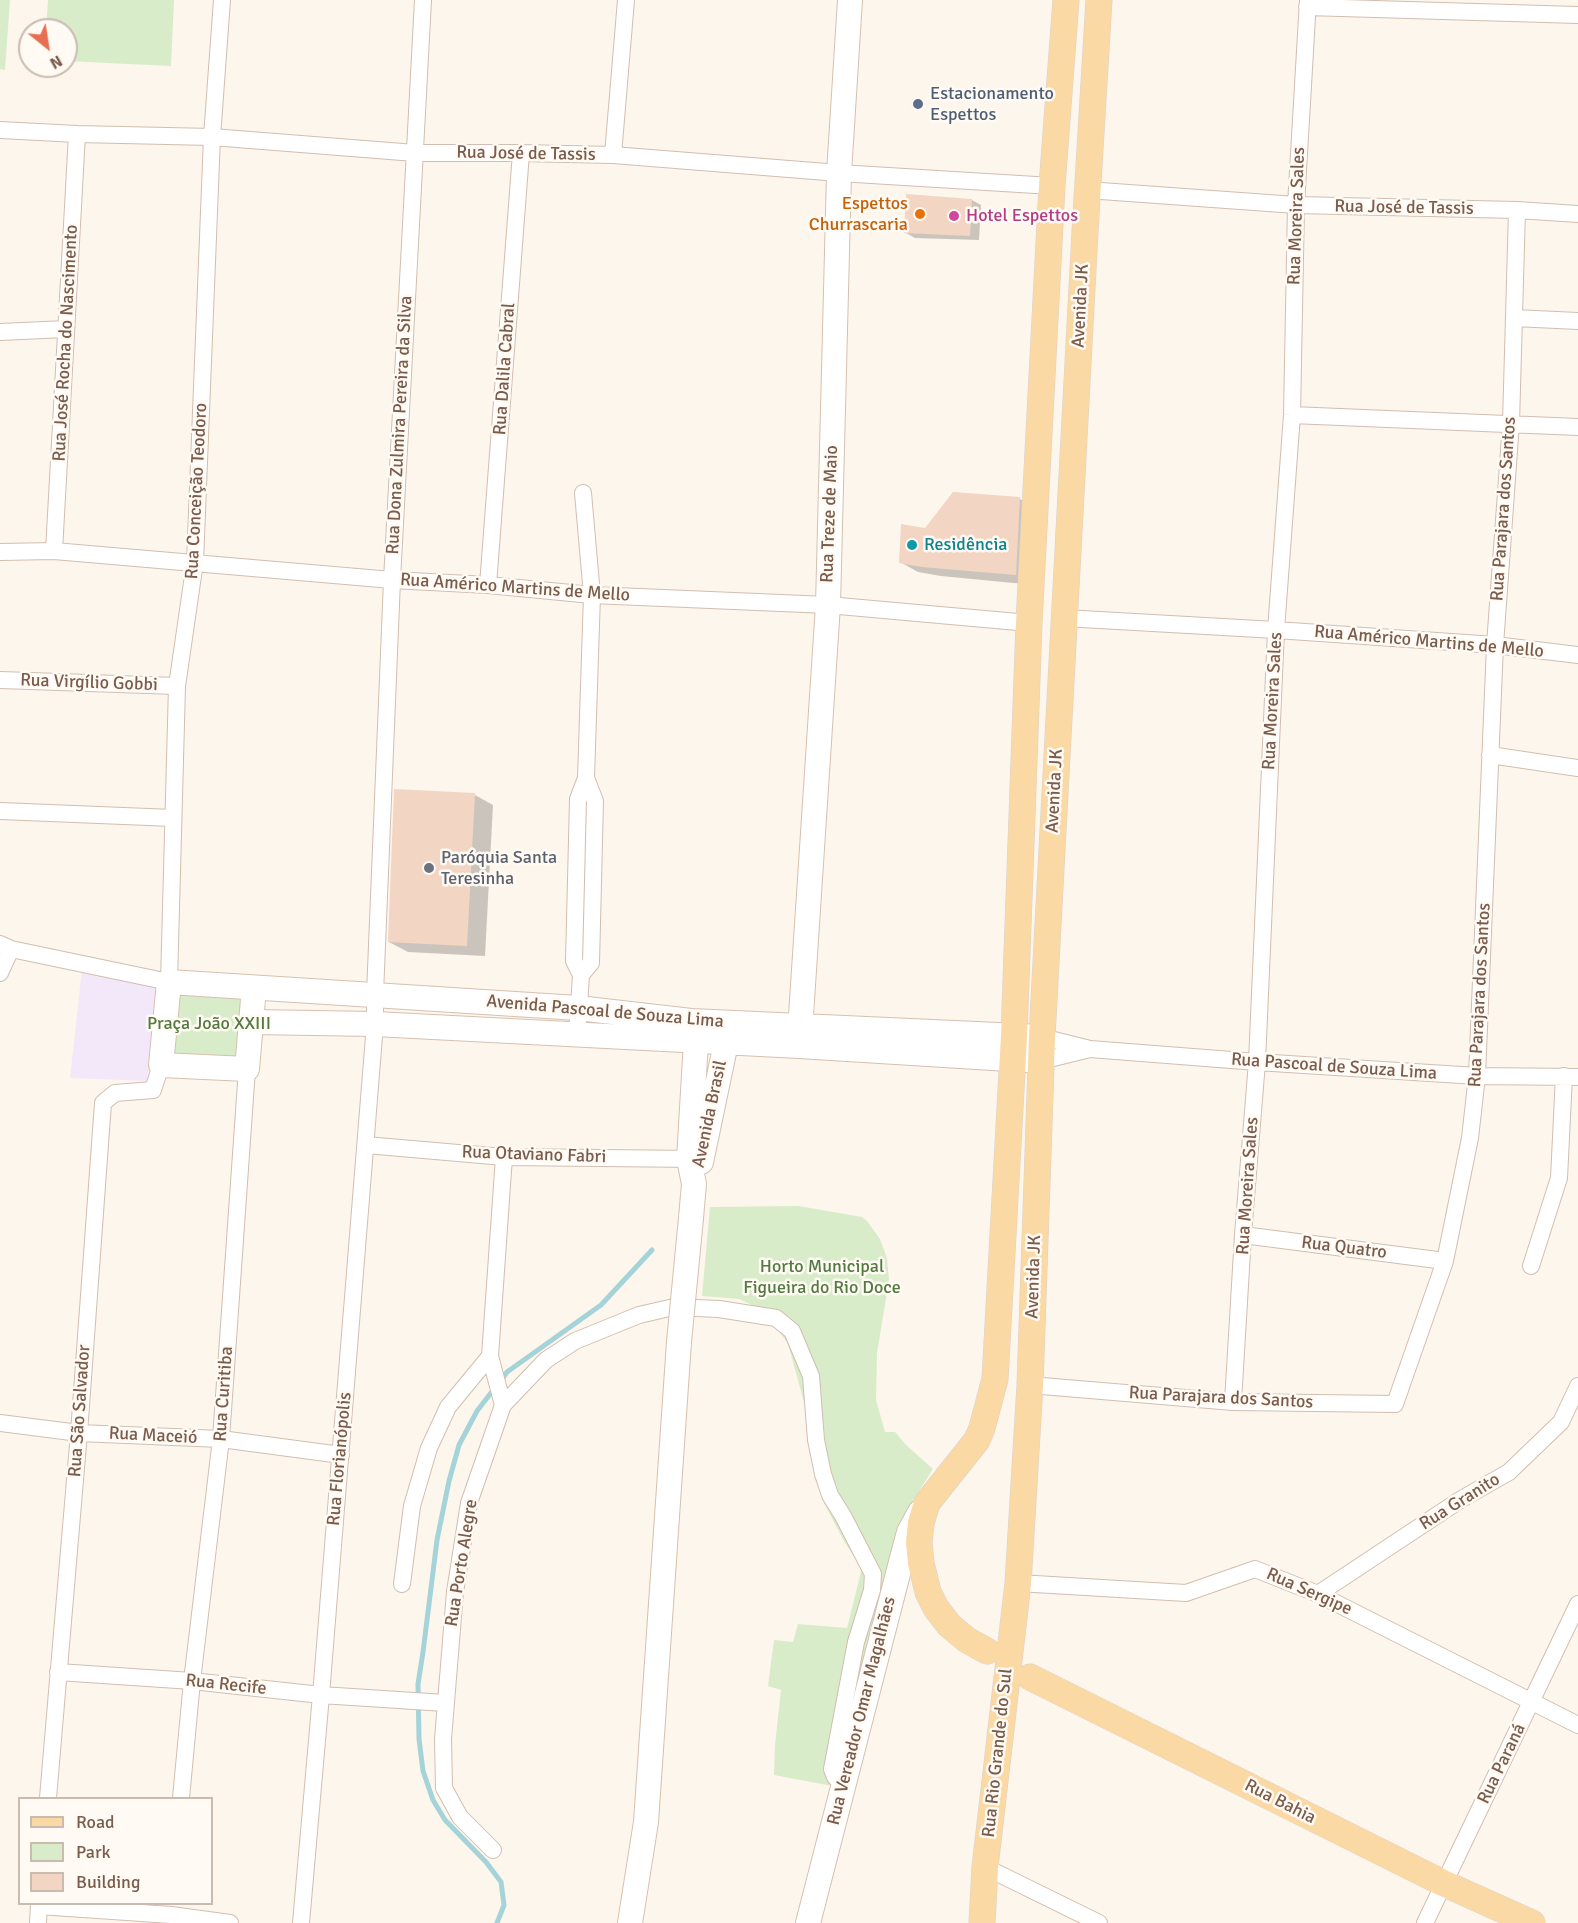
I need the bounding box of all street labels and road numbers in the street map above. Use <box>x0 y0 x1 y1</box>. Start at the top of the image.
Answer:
street label: Rua José de Tassis <box>456 142 596 166</box>
street label: Rua Moreira Sales <box>1284 147 1310 285</box>
street label: Rua José de Tassis <box>1334 196 1474 220</box>
street label: Rua José Rocha do Nascimento <box>49 224 83 462</box>
street label: Avenida JK <box>1068 264 1094 348</box>
street label: Rua Dona Zulmira Pereira da Silva <box>382 295 418 555</box>
street label: Rua Dalila Cabral <box>490 302 520 436</box>
street label: Rua Conceição Teodoro <box>182 402 212 580</box>
street label: Rua Parajara dos Santos <box>1487 416 1521 602</box>
street label: Rua Treze de Maio <box>817 445 843 583</box>
street label: Rua Américo Martins de Mello <box>399 569 631 607</box>
street label: Rua Américo Martins de Mello <box>1313 621 1545 663</box>
street label: Rua Moreira Sales <box>1259 631 1287 771</box>
street label: Rua Virgílio Gobbi <box>20 670 158 696</box>
street label: Avenida JK <box>1042 749 1068 833</box>
street label: Rua Parajara dos Santos <box>1464 902 1496 1088</box>
street label: Avenida Pascoal de Souza Lima <box>485 991 725 1033</box>
street label: Rua Pascoal de Souza Lima <box>1230 1049 1438 1085</box>
street label: Avenida Brasil <box>688 1058 732 1170</box>
street label: Rua Moreira Sales <box>1232 1116 1264 1256</box>
street label: Rua Otaviano Fabri <box>461 1142 607 1168</box>
street label: Rua Quatro <box>1300 1232 1388 1264</box>
street label: Avenida JK <box>1022 1235 1046 1319</box>
street label: Rua São Salvador <box>65 1344 95 1478</box>
street label: Rua Curitiba <box>210 1346 238 1442</box>
street label: Rua Parajara dos Santos <box>1128 1382 1314 1414</box>
street label: Rua Florianópolis <box>323 1391 357 1527</box>
street label: Rua Maceió <box>108 1423 198 1449</box>
street label: Rua Granito <box>1416 1469 1504 1535</box>
street label: Rua Porto Alegre <box>441 1498 483 1628</box>
street label: Rua Sergipe <box>1263 1563 1355 1621</box>
street label: Rua Vereador Omar Magalhães <box>823 1594 901 1828</box>
street label: Rua Rio Grande do Sul <box>978 1667 1018 1839</box>
street label: Rua Recife <box>184 1670 268 1700</box>
street label: Rua Paraná <box>1473 1720 1531 1808</box>
street label: Rua Bahia <box>1241 1775 1319 1829</box>

